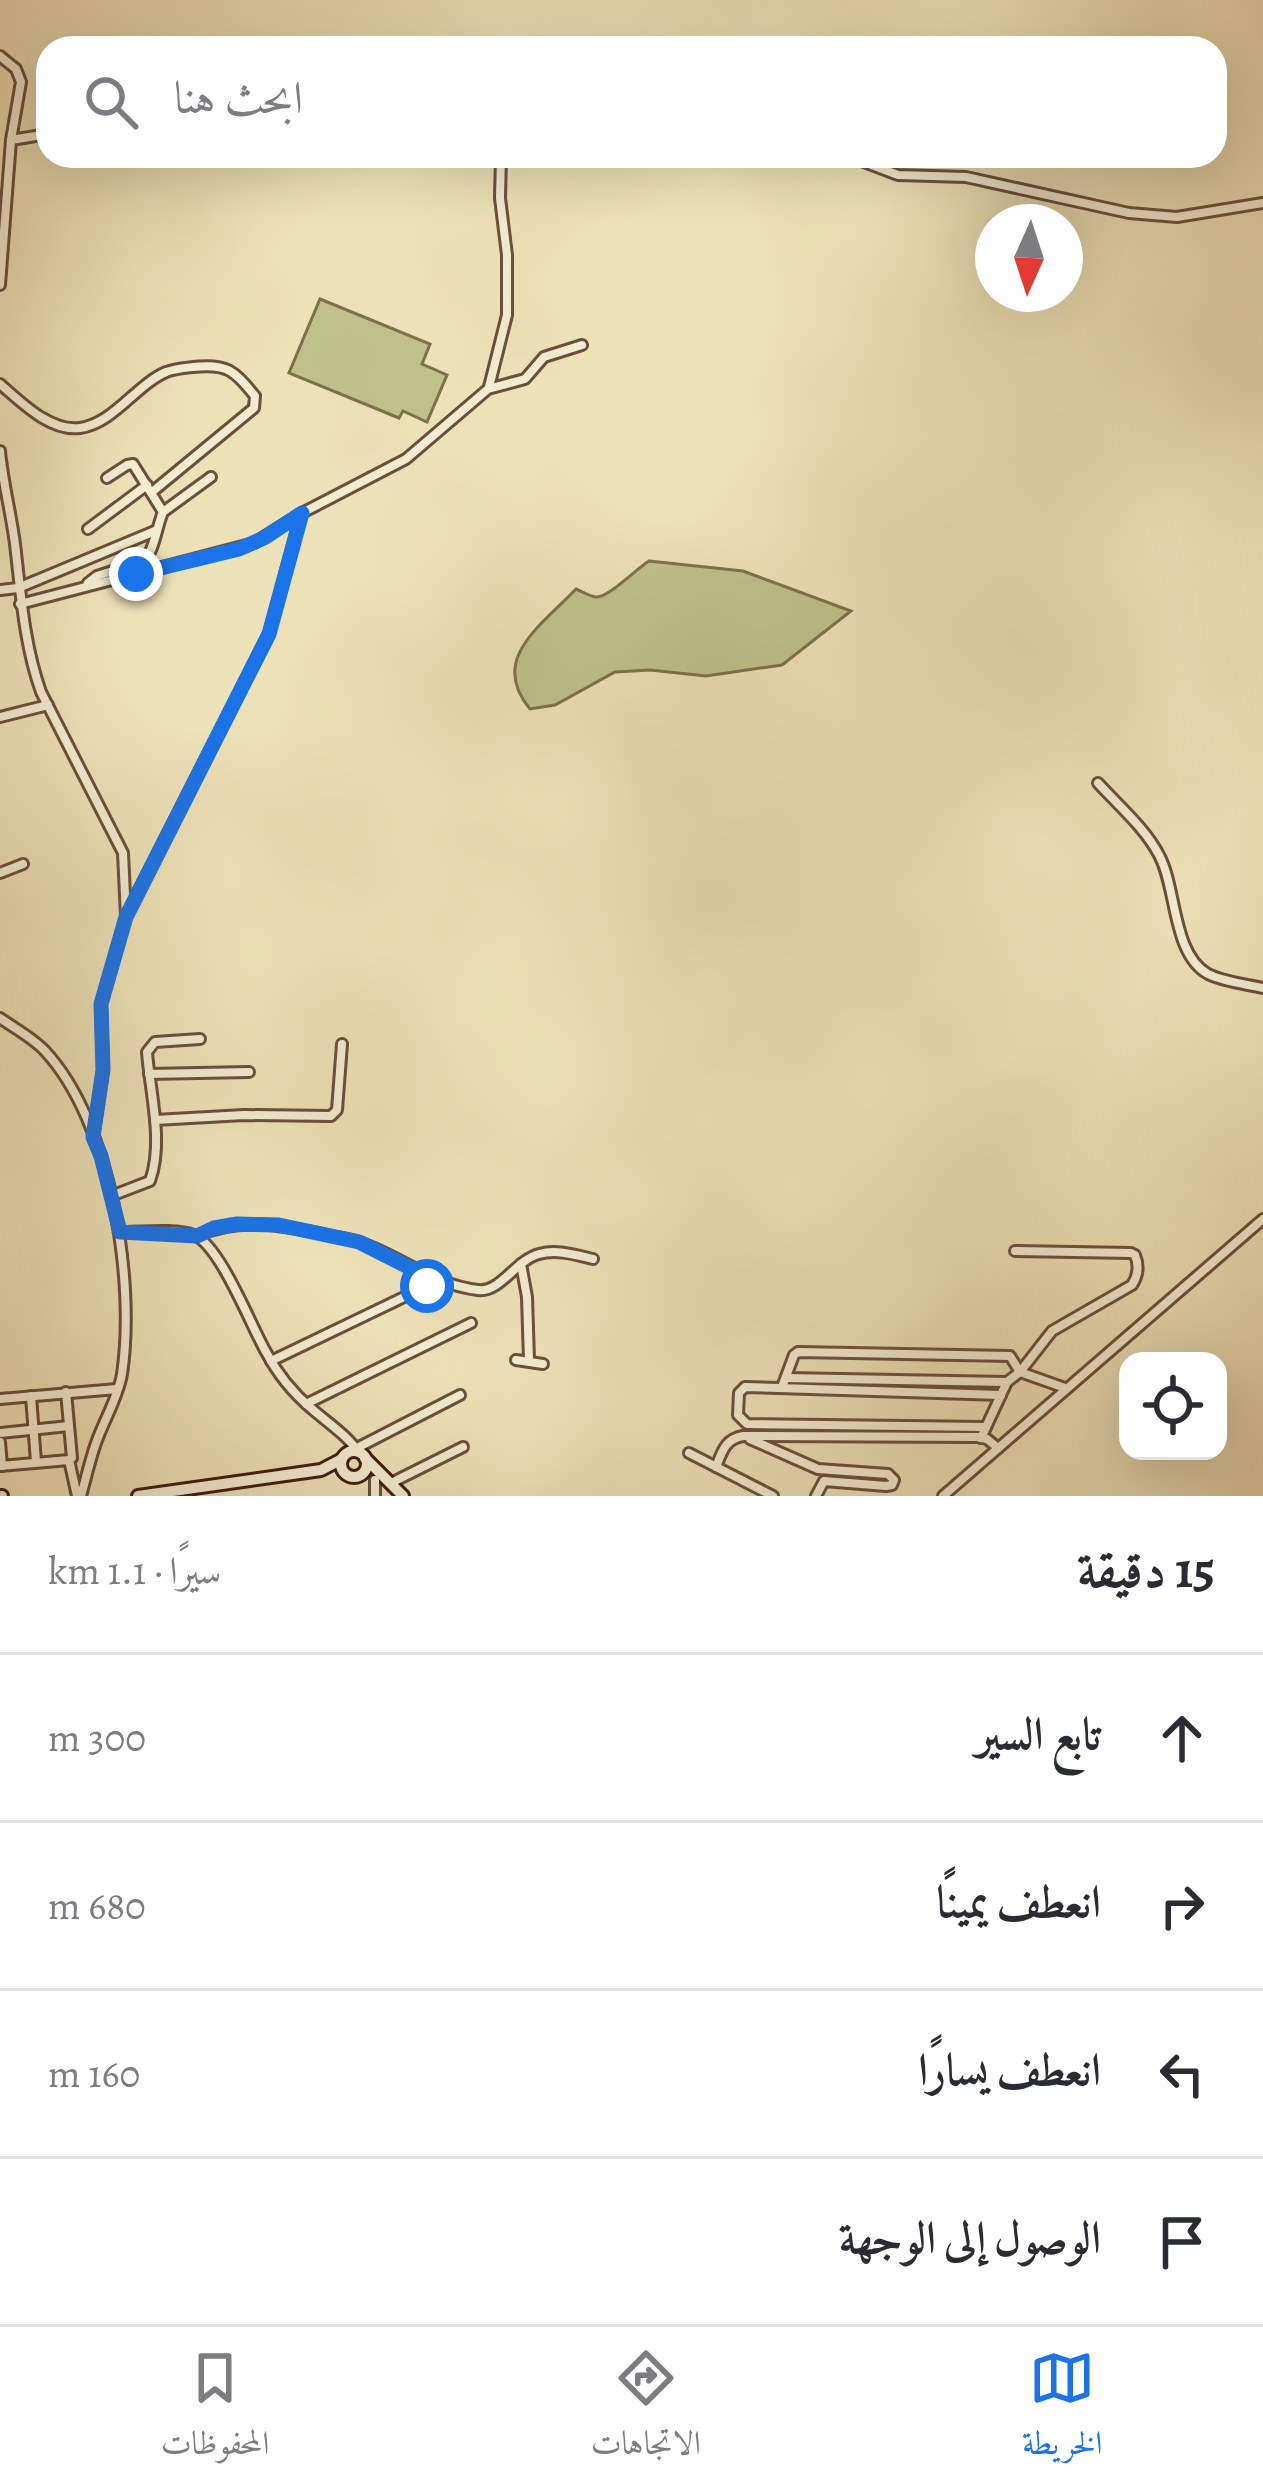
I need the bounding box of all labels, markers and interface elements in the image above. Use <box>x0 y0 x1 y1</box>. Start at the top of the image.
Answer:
search box <box>36 36 1227 168</box>
text: ابحث هنا <box>174 67 303 129</box>
icon: search <box>78 69 144 135</box>
north arrow <box>975 204 1083 312</box>
route end <box>109 547 163 601</box>
route start <box>400 1259 454 1313</box>
map controls <box>1119 1352 1227 1460</box>
button: locate <box>1119 1352 1227 1460</box>
text: 15 دقيقة <box>1077 1535 1215 1605</box>
text: سيرًا · 1.1 km <box>48 1544 221 1597</box>
text: تابع السير <box>976 1703 1101 1765</box>
icon: ahead <box>1149 1705 1215 1771</box>
text: 300 m <box>48 1711 146 1764</box>
text: انعطف يمينًا <box>936 1871 1101 1933</box>
icon: right <box>1149 1873 1215 1939</box>
text: 680 m <box>48 1879 146 1932</box>
text: انعطف يسارًا <box>918 2039 1101 2101</box>
icon: left <box>1149 2041 1215 2107</box>
text: 160 m <box>48 2047 140 2100</box>
text: الوصول إلى الوجهة <box>839 2207 1101 2269</box>
icon: arrive <box>1149 2209 1215 2275</box>
tab: المحفوظات <box>161 2345 269 2475</box>
tab: الاتجاهات <box>591 2345 701 2475</box>
tab: الخريطة <box>1022 2345 1102 2475</box>

